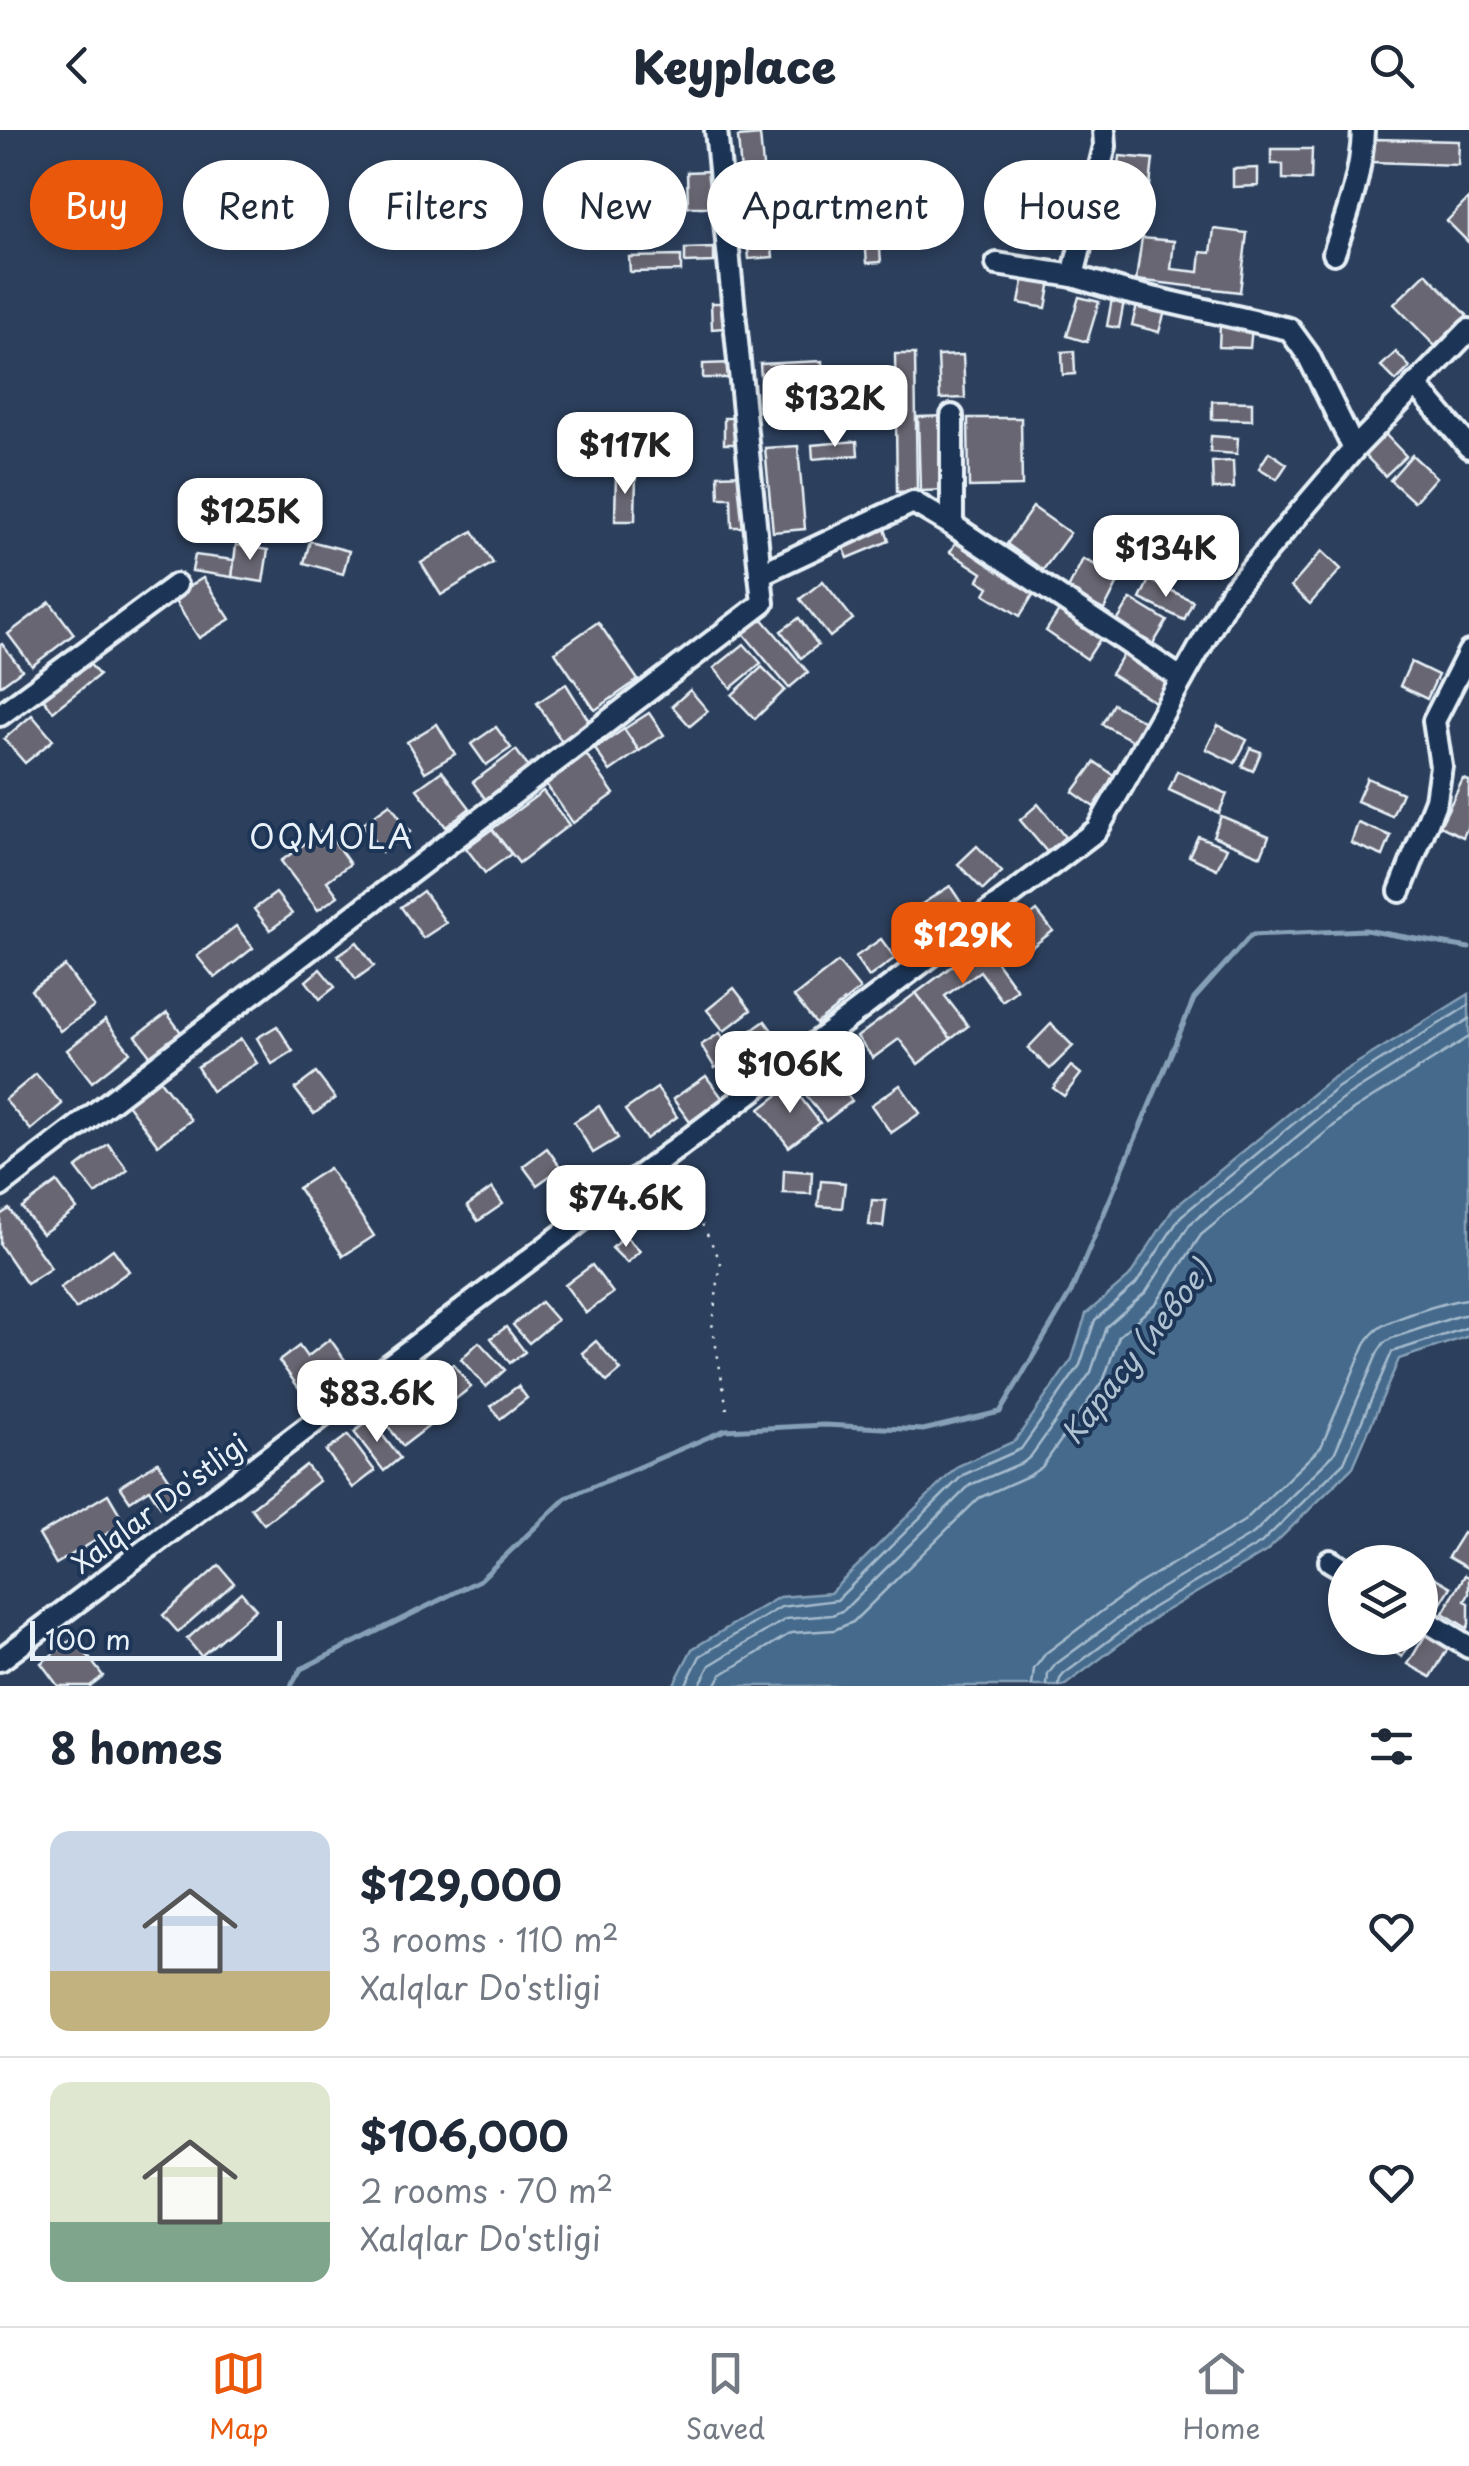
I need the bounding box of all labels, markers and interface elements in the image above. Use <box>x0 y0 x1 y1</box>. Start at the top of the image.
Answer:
text: Keyplace <box>633 31 836 99</box>
icon: back <box>50 38 105 93</box>
icon: search <box>1364 38 1419 93</box>
chip: Buy <box>30 160 163 250</box>
chip: Rent <box>183 160 329 250</box>
chip: Filters <box>349 160 523 250</box>
chip: New <box>543 160 687 250</box>
chip: Apartment <box>707 160 964 250</box>
chip: House <box>984 160 1156 250</box>
pin: $132K <box>765 365 905 450</box>
text: $132K <box>785 373 886 421</box>
pin: $117K <box>555 412 695 497</box>
text: $117K <box>579 420 671 468</box>
pin: $125K <box>180 478 320 563</box>
text: $125K <box>200 486 300 534</box>
pin: $134K <box>1096 515 1236 600</box>
text: $134K <box>1115 523 1217 571</box>
district label: OQMOLA <box>249 812 415 860</box>
pin: $129K <box>893 902 1033 987</box>
text: $129K <box>913 910 1013 958</box>
pin: $106K <box>720 1031 860 1116</box>
text: $106K <box>737 1039 843 1087</box>
pin: $74.6K <box>545 1165 707 1250</box>
text: $74.6K <box>568 1173 684 1221</box>
water label: Карасу (левое) <box>1049 1248 1222 1453</box>
pin: $83.6K <box>296 1360 458 1445</box>
text: $83.6K <box>319 1368 435 1416</box>
street label: Xalqlar Do'stligi <box>62 1422 256 1583</box>
map controls <box>1328 1545 1438 1655</box>
button: layers <box>1328 1545 1438 1655</box>
scale bar <box>30 1616 282 1660</box>
text: 100 m <box>45 1617 131 1660</box>
text: 8 homes <box>50 1715 223 1778</box>
icon: filters <box>1364 1719 1419 1774</box>
text: $129,000 <box>360 1852 562 1915</box>
icon: home <box>130 1871 250 1991</box>
icon: heart <box>1364 1904 1419 1959</box>
text: 3 rooms · 110 m² <box>360 1915 619 1963</box>
text: Xalqlar Do'stligi <box>360 1963 601 2011</box>
text: $106,000 <box>360 2103 569 2166</box>
icon: home <box>130 2122 250 2242</box>
icon: heart <box>1364 2155 1419 2210</box>
text: 2 rooms · 70 m² <box>360 2166 613 2214</box>
text: Xalqlar Do'stligi <box>360 2214 601 2262</box>
tab: Map <box>209 2346 268 2449</box>
tab: Saved <box>686 2346 765 2449</box>
tab: Home <box>1182 2346 1260 2449</box>

